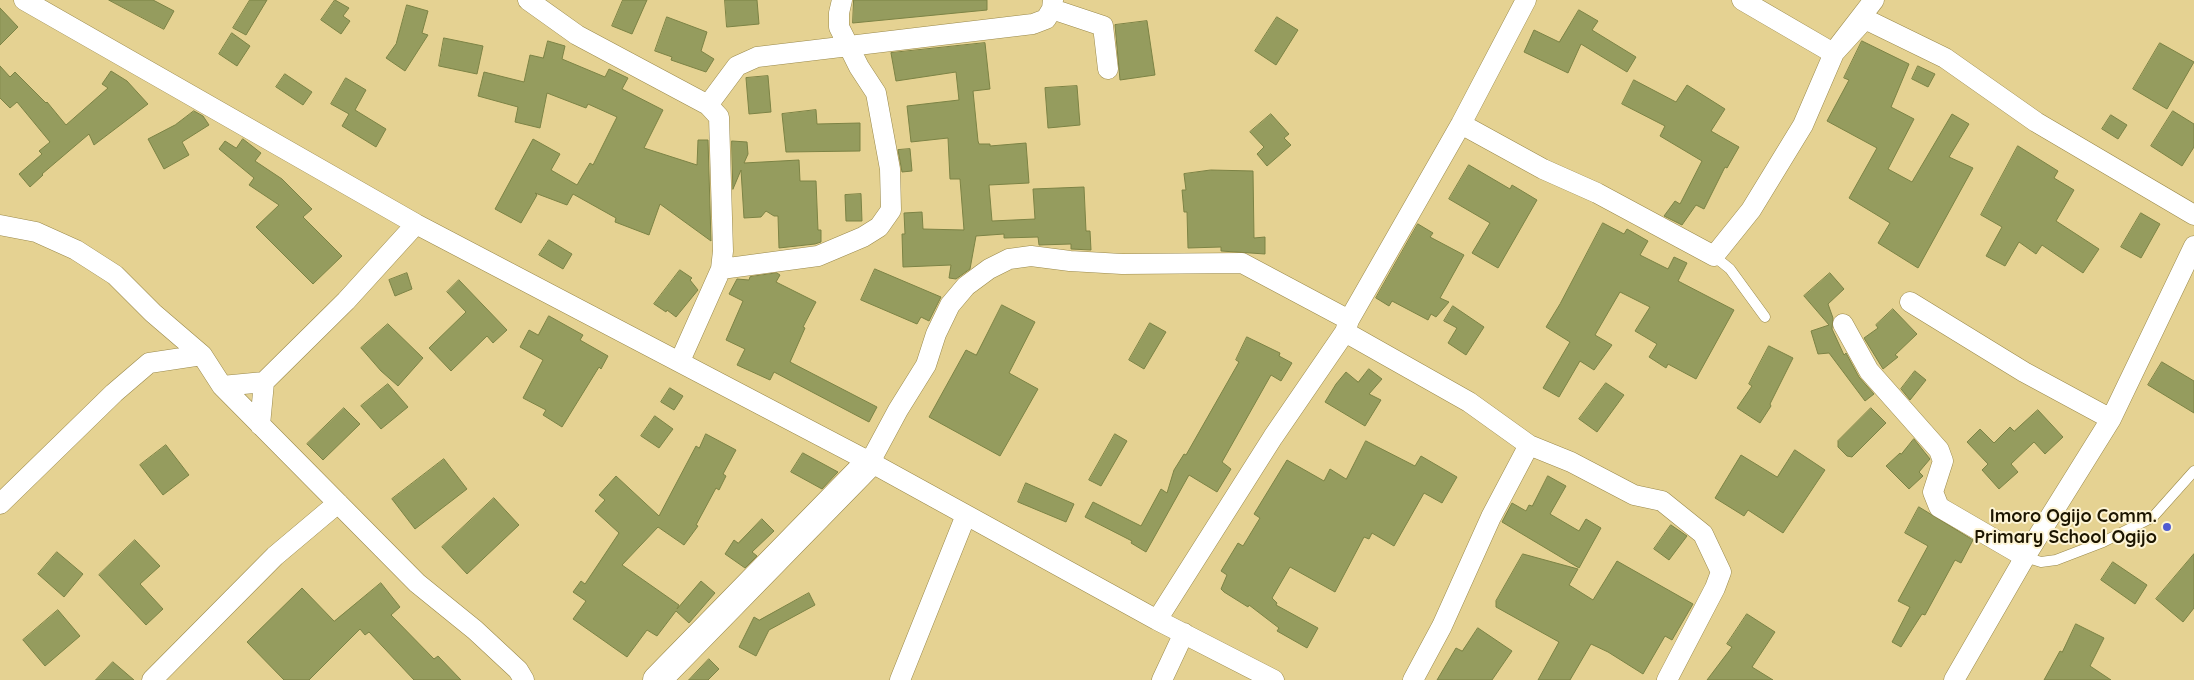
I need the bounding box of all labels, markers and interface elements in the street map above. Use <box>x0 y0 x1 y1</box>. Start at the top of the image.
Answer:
place label: Imoro Ogijo Comm. Primary School Ogijo <box>1974 506 2157 548</box>
marker: Imoro Ogijo Comm. Primary School Ogijo <box>2161 521 2173 533</box>

